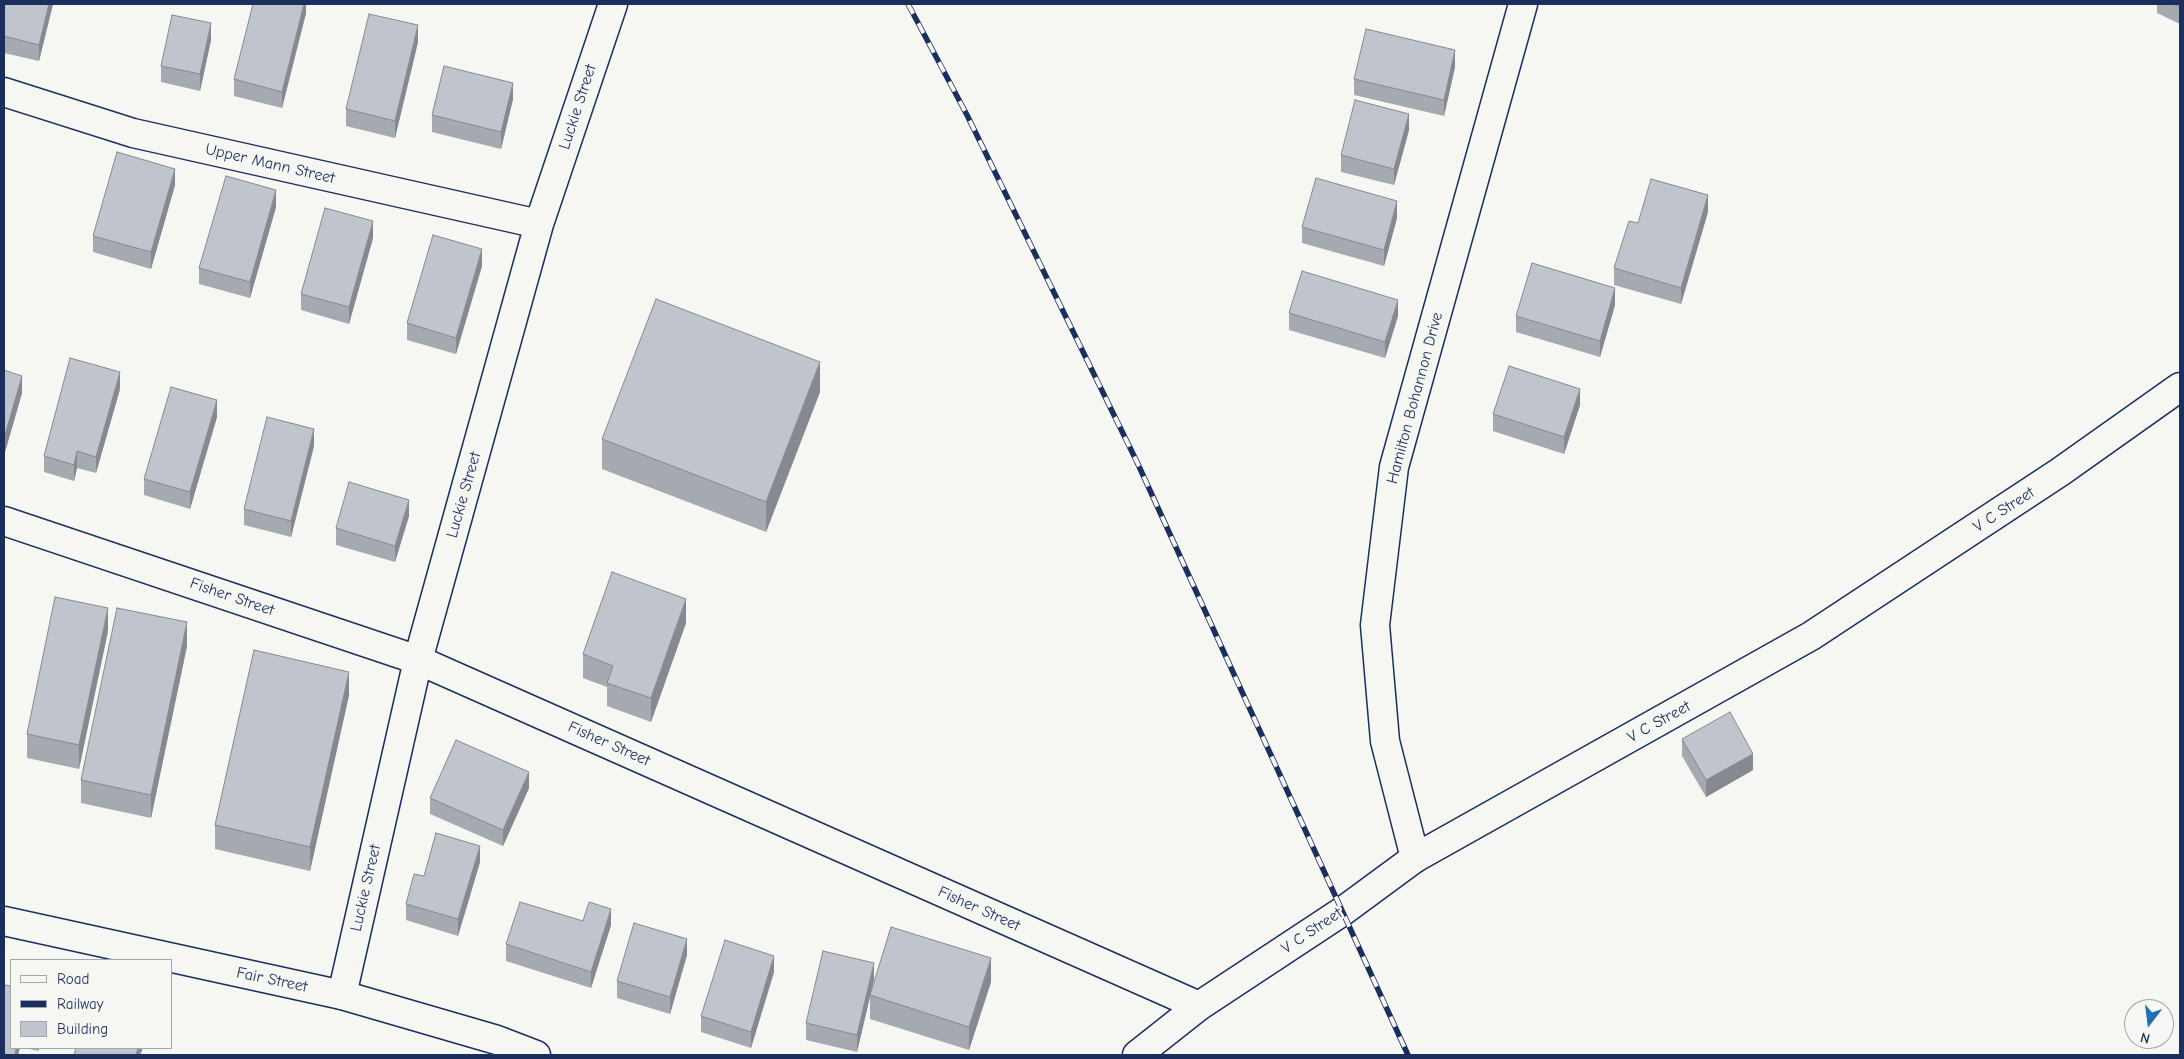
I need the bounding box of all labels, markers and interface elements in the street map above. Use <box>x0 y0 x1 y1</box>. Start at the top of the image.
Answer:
street label: Luckie Street <box>555 62 601 152</box>
street label: Upper Mann Street <box>203 140 337 188</box>
street label: Hamilton Bohannon Drive <box>1383 310 1447 486</box>
street label: Luckie Street <box>443 450 485 540</box>
street label: V C Street <box>1970 483 2038 537</box>
street label: Fisher Street <box>187 574 277 620</box>
street label: V C Street <box>1624 697 1694 747</box>
street label: Fisher Street <box>565 717 653 771</box>
street label: Luckie Street <box>347 843 385 933</box>
street label: Fisher Street <box>935 882 1023 936</box>
street label: V C Street <box>1278 904 1346 958</box>
legend <box>10 959 172 1049</box>
street label: Fair Street <box>235 963 309 997</box>
text: Road <box>57 970 89 988</box>
text: Railway <box>57 995 103 1013</box>
north arrow <box>2124 999 2174 1049</box>
text: Building <box>57 1020 108 1038</box>
text: N <box>2139 1029 2152 1047</box>

